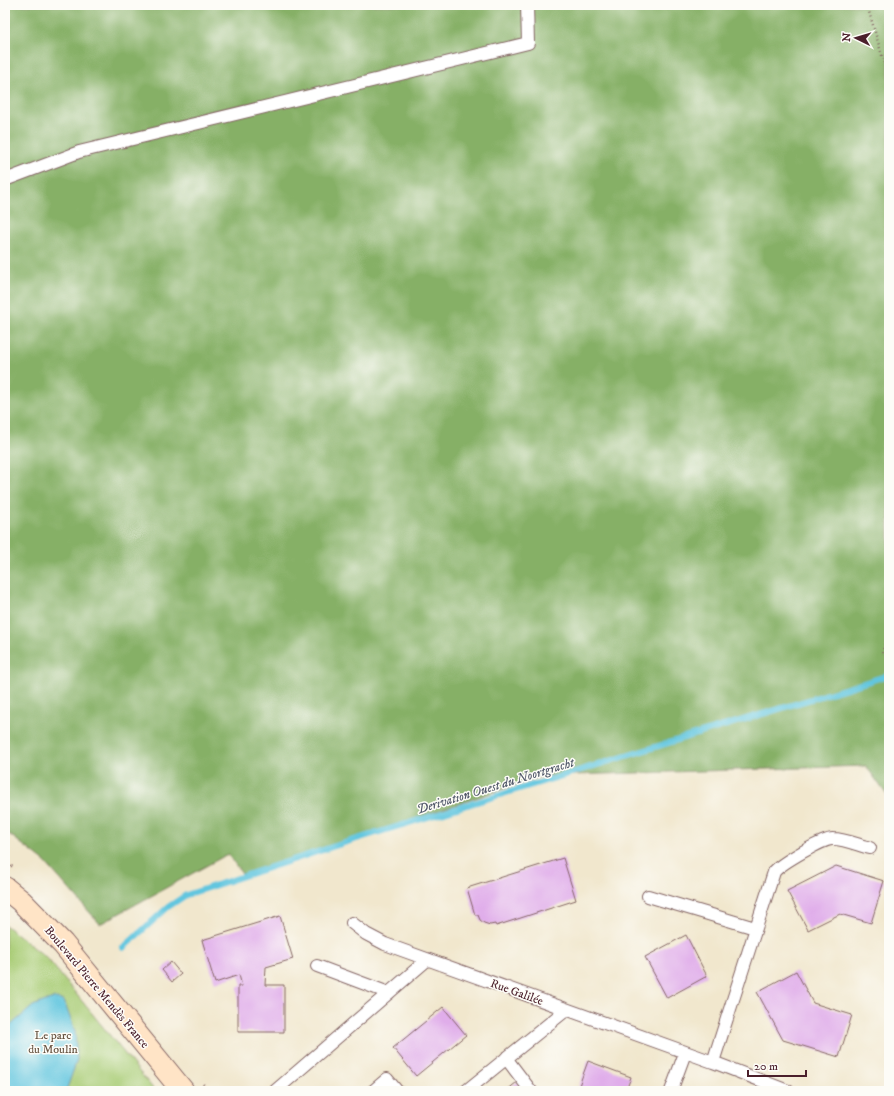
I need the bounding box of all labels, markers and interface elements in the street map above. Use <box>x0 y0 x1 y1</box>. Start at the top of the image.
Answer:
north arrow <box>836 18 876 58</box>
text: N <box>840 32 854 42</box>
water label: Derivation Ouest du Noortgracht <box>415 754 577 818</box>
street label: Boulevard Pierre Mendès France <box>41 923 152 1051</box>
street label: Rue Galilée <box>488 976 545 1009</box>
park label: Le parc du Moulin <box>28 1028 79 1057</box>
scale bar <box>748 1052 806 1078</box>
text: 20 m <box>754 1059 778 1074</box>

